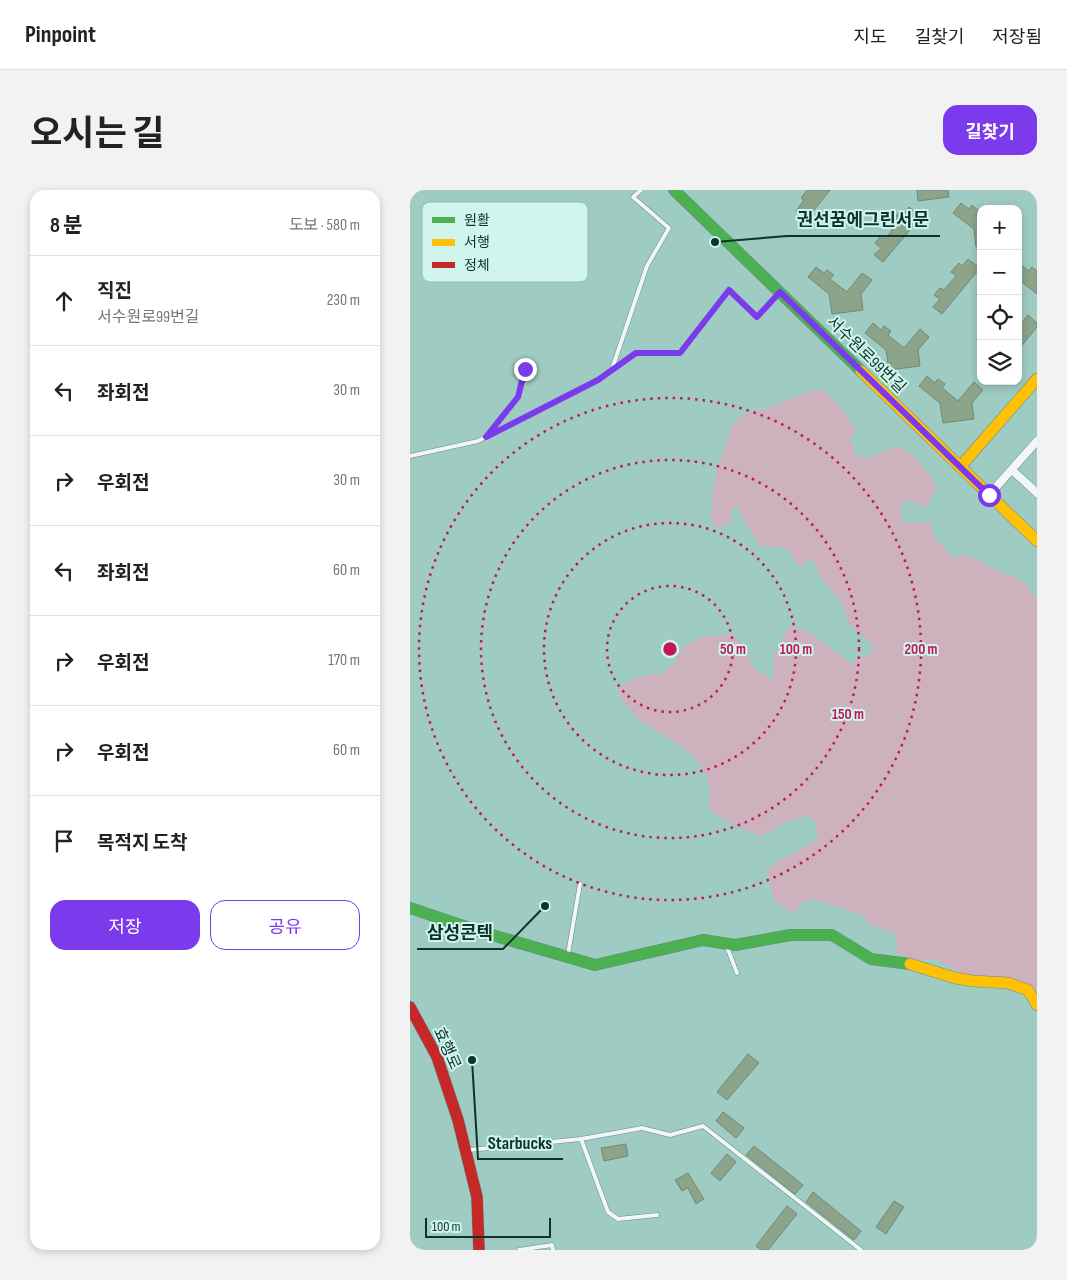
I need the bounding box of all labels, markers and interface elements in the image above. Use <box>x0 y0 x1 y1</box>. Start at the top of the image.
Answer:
text: Pinpoint <box>25 20 96 49</box>
text: 지도 <box>854 27 887 48</box>
text: 길찾기 <box>915 27 964 48</box>
text: 저장됨 <box>992 27 1042 48</box>
button: 길찾기 <box>943 105 1037 155</box>
text: 오시는 길 <box>30 113 164 156</box>
legend <box>422 202 588 282</box>
callout: 권선꿈에그린서문 <box>787 203 940 236</box>
map controls <box>977 205 1022 385</box>
button: + <box>977 205 1022 250</box>
text: 권선꿈에그린서문 <box>797 210 929 231</box>
text: 원활 <box>464 212 490 229</box>
text: 8 분 <box>50 213 83 238</box>
text: 도보 · 580 m <box>289 216 360 235</box>
text: 서행 <box>464 234 490 251</box>
button: − <box>977 250 1022 295</box>
text: 정체 <box>464 257 490 274</box>
text: 직진 <box>97 280 132 303</box>
icon: ahead <box>50 287 78 315</box>
text: 230 m <box>327 291 360 310</box>
button: locate <box>977 295 1022 340</box>
text: 서수원로99번길 <box>97 308 200 327</box>
street label: 서수원로99번길 <box>822 313 909 398</box>
button: layers <box>977 340 1022 385</box>
route end <box>514 358 537 381</box>
icon: left <box>50 377 78 405</box>
text: 30 m <box>333 381 360 400</box>
text: 좌회전 <box>97 382 149 405</box>
icon: right <box>50 467 78 495</box>
text: 30 m <box>333 471 360 490</box>
text: 우회전 <box>97 472 149 495</box>
route start <box>978 484 1001 507</box>
icon: left <box>50 557 78 585</box>
text: 60 m <box>333 561 360 580</box>
text: 좌회전 <box>97 562 149 585</box>
centre of rings <box>661 640 679 658</box>
text: 50 m <box>720 640 746 659</box>
text: 100 m <box>780 640 812 659</box>
text: 200 m <box>904 640 938 659</box>
icon: right <box>50 647 78 675</box>
text: 170 m <box>328 651 360 670</box>
text: 우회전 <box>97 652 149 675</box>
text: 150 m <box>832 705 864 724</box>
icon: right <box>50 737 78 765</box>
text: 60 m <box>333 741 360 760</box>
text: 우회전 <box>97 742 149 765</box>
icon: arrive <box>50 827 78 855</box>
text: 목적지 도착 <box>97 832 187 855</box>
button: 저장 <box>50 900 200 950</box>
button: 공유 <box>210 900 360 950</box>
callout: 삼성콘텍 <box>417 916 503 949</box>
text: 삼성콘텍 <box>427 923 493 944</box>
street label: 효행로 <box>429 1025 464 1073</box>
callout: Starbucks <box>478 1126 563 1159</box>
text: Starbucks <box>488 1133 552 1154</box>
scale bar <box>425 1215 551 1238</box>
text: 100 m <box>432 1218 461 1235</box>

